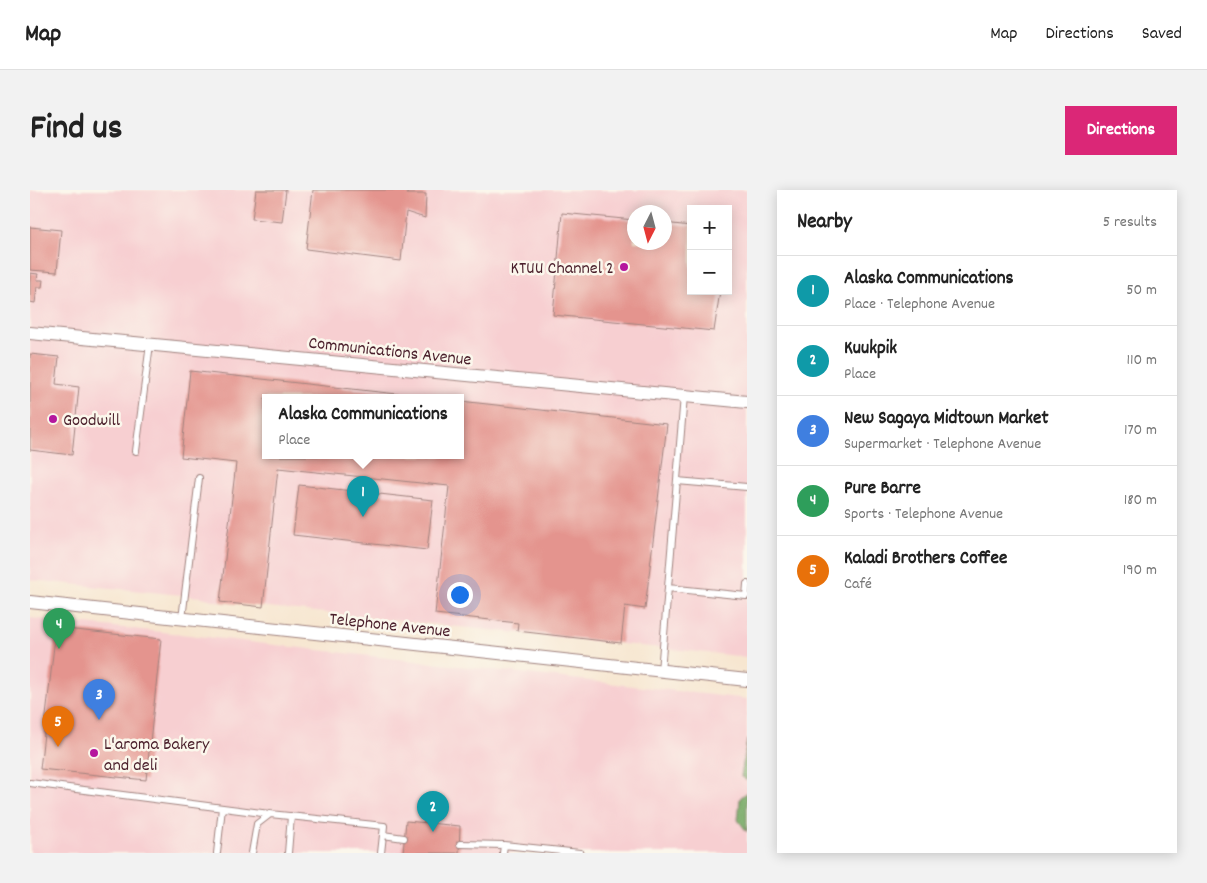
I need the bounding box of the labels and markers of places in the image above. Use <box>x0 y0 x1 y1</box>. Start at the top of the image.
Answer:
place label: KTUU Channel 2 <box>511 257 614 282</box>
marker: KTUU Channel 2 <box>618 261 630 273</box>
place label: Goodwill <box>63 409 121 434</box>
marker: Goodwill <box>47 413 59 425</box>
pin: 1 <box>347 476 379 517</box>
pin: 4 <box>43 608 75 649</box>
pin: 3 <box>83 679 115 720</box>
pin: 5 <box>42 706 74 747</box>
place label: L'aroma Bakery and deli <box>104 733 210 779</box>
marker: L'aroma Bakery and deli <box>88 747 100 759</box>
pin: 2 <box>417 791 449 832</box>

